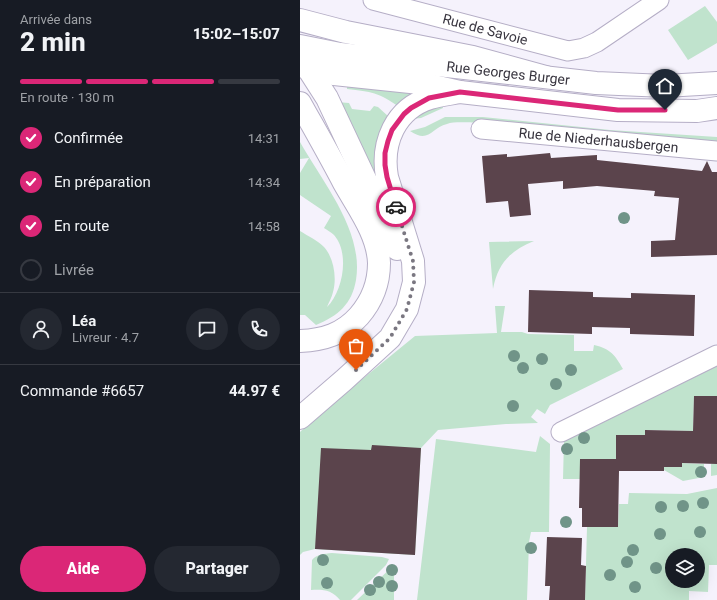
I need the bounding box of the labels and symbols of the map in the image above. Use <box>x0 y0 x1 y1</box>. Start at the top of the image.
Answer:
street label: Rue de Savoie <box>441 11 530 48</box>
street label: Rue Georges Burger <box>446 58 571 88</box>
pin <box>648 69 682 110</box>
street label: Rue de Niederhausbergen <box>518 125 679 155</box>
courier <box>376 187 416 227</box>
pin <box>339 329 373 370</box>

